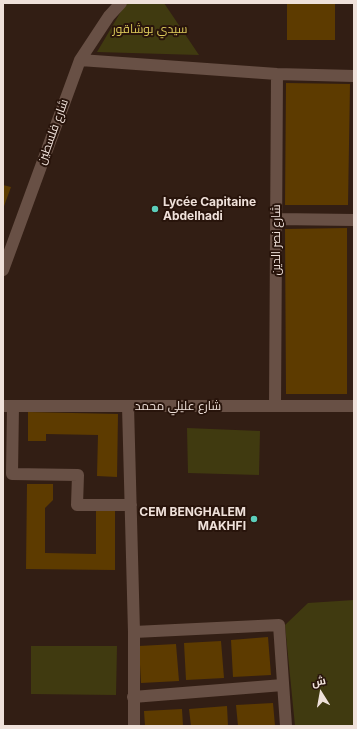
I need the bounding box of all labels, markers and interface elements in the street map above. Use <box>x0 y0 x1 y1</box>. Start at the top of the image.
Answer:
park label: سيدي بوشاقور <box>113 22 187 36</box>
street label: شارع فلسطين <box>34 97 72 167</box>
place label: Lycée Capitaine Abdelhadi <box>163 195 256 223</box>
marker: Lycée Capitaine Abdelhadi <box>150 204 160 214</box>
street label: شارع نصر الدين <box>269 204 283 276</box>
street label: شارع عليلي محمد <box>135 399 221 413</box>
place label: CEM BENGHALEM MAKHFI <box>139 505 246 533</box>
marker: CEM BENGHALEM MAKHFI <box>249 514 259 524</box>
north arrow <box>301 673 341 713</box>
text: ش <box>310 673 327 689</box>

